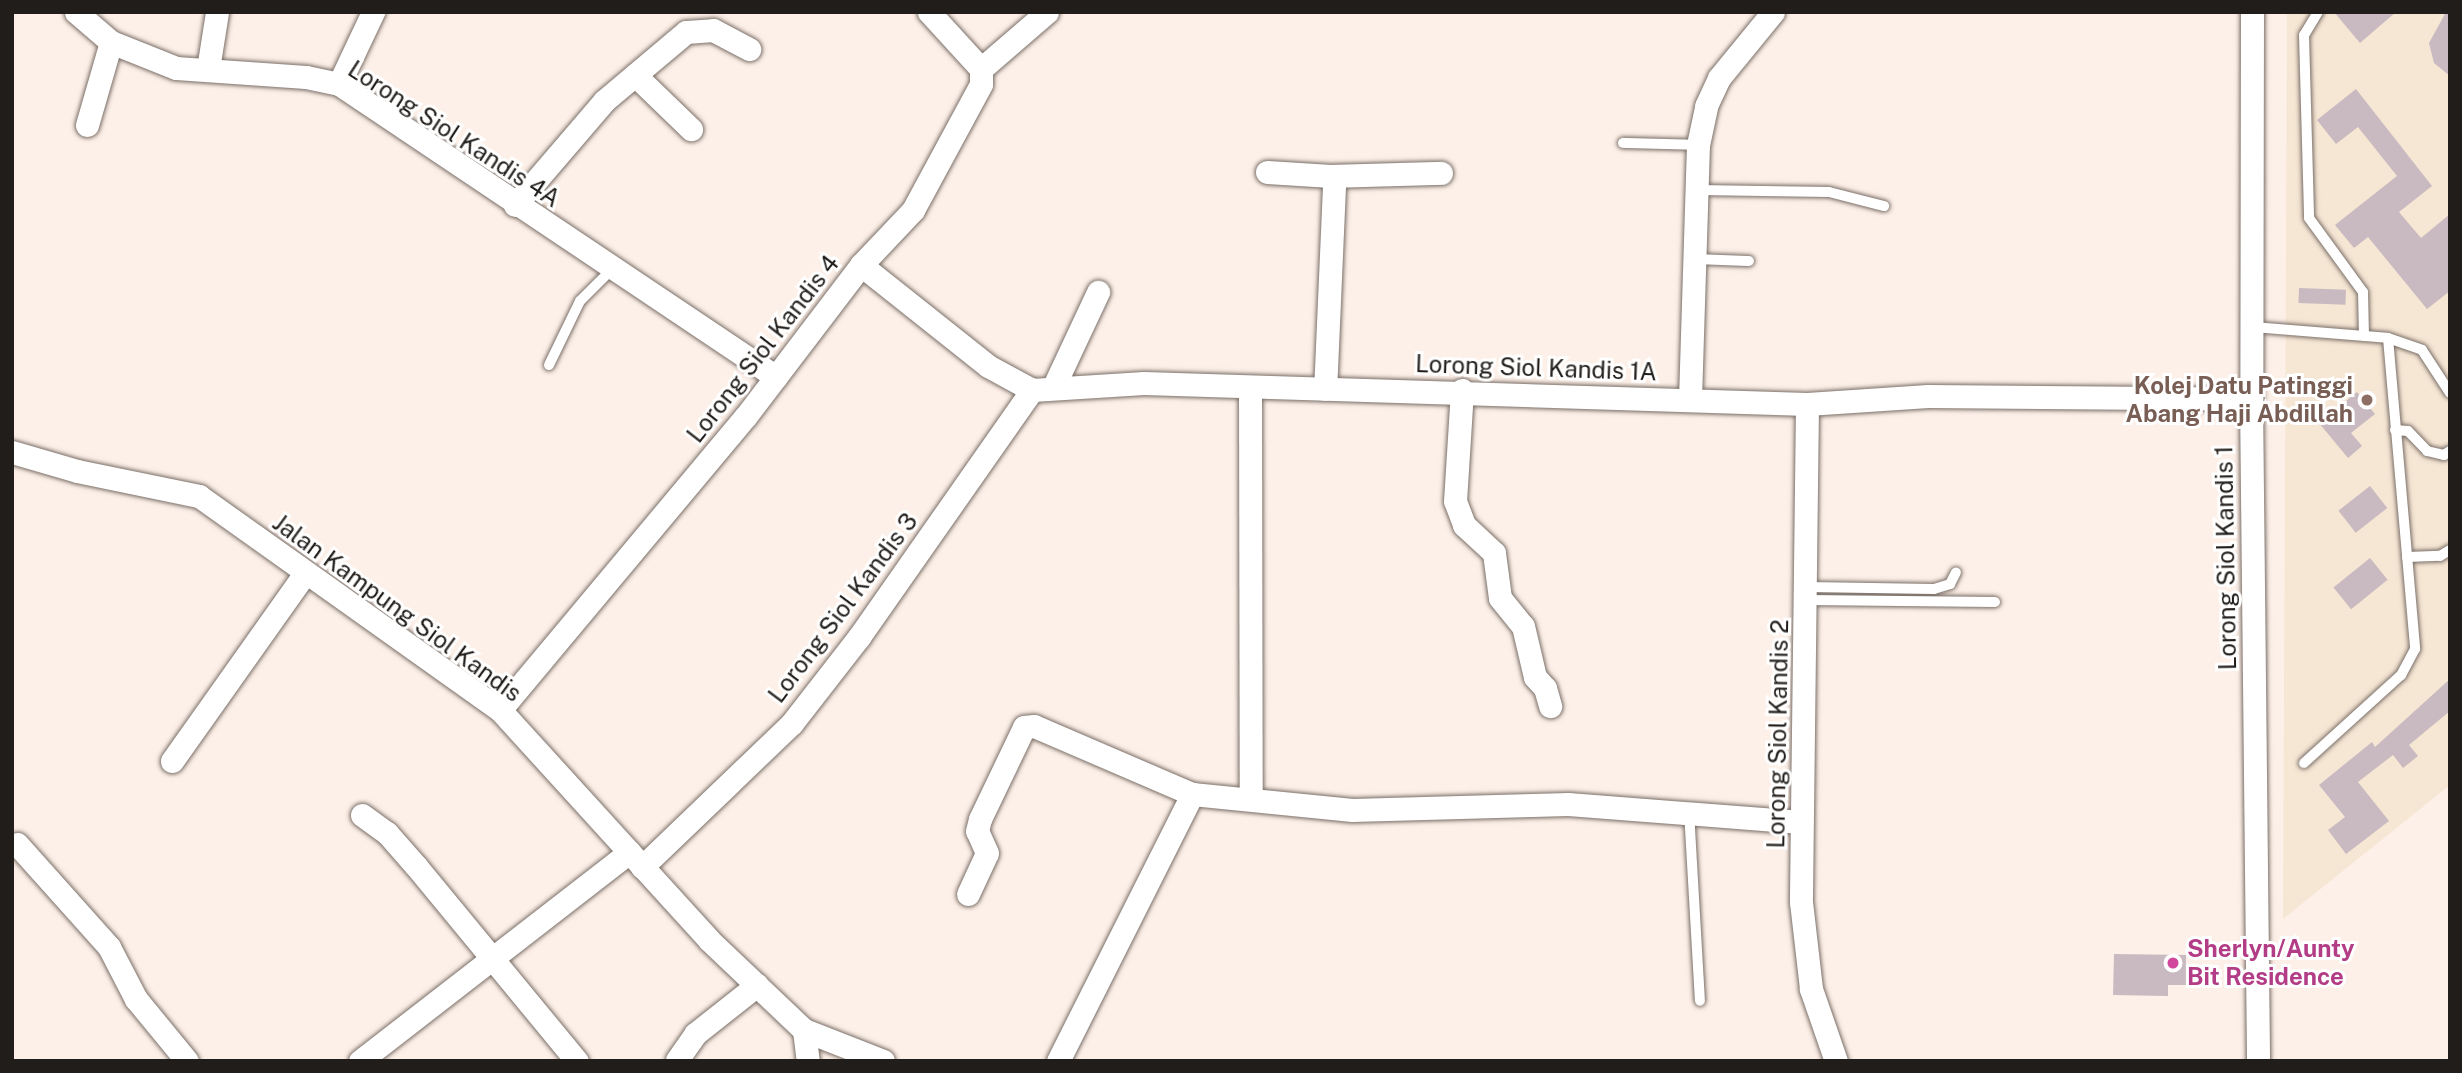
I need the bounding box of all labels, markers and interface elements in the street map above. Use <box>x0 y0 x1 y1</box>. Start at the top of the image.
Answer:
street label: Lorong Siol Kandis 4A <box>343 55 565 213</box>
street label: Lorong Siol Kandis 4 <box>681 250 845 448</box>
street label: Lorong Siol Kandis 1A <box>1415 349 1657 387</box>
place label: Kolej Datu Patinggi Abang Haji Abdillah <box>2126 372 2353 428</box>
marker: Kolej Datu Patinggi Abang Haji Abdillah <box>2359 392 2375 408</box>
street label: Lorong Siol Kandis 1 <box>2210 446 2242 670</box>
street label: Jalan Kampung Siol Kandis <box>267 508 527 708</box>
street label: Lorong Siol Kandis 3 <box>762 508 924 708</box>
street label: Lorong Siol Kandis 2 <box>1762 619 1794 849</box>
place label: Sherlyn/Aunty Bit Residence <box>2187 935 2355 991</box>
marker: Sherlyn/Aunty Bit Residence <box>2165 955 2181 971</box>

